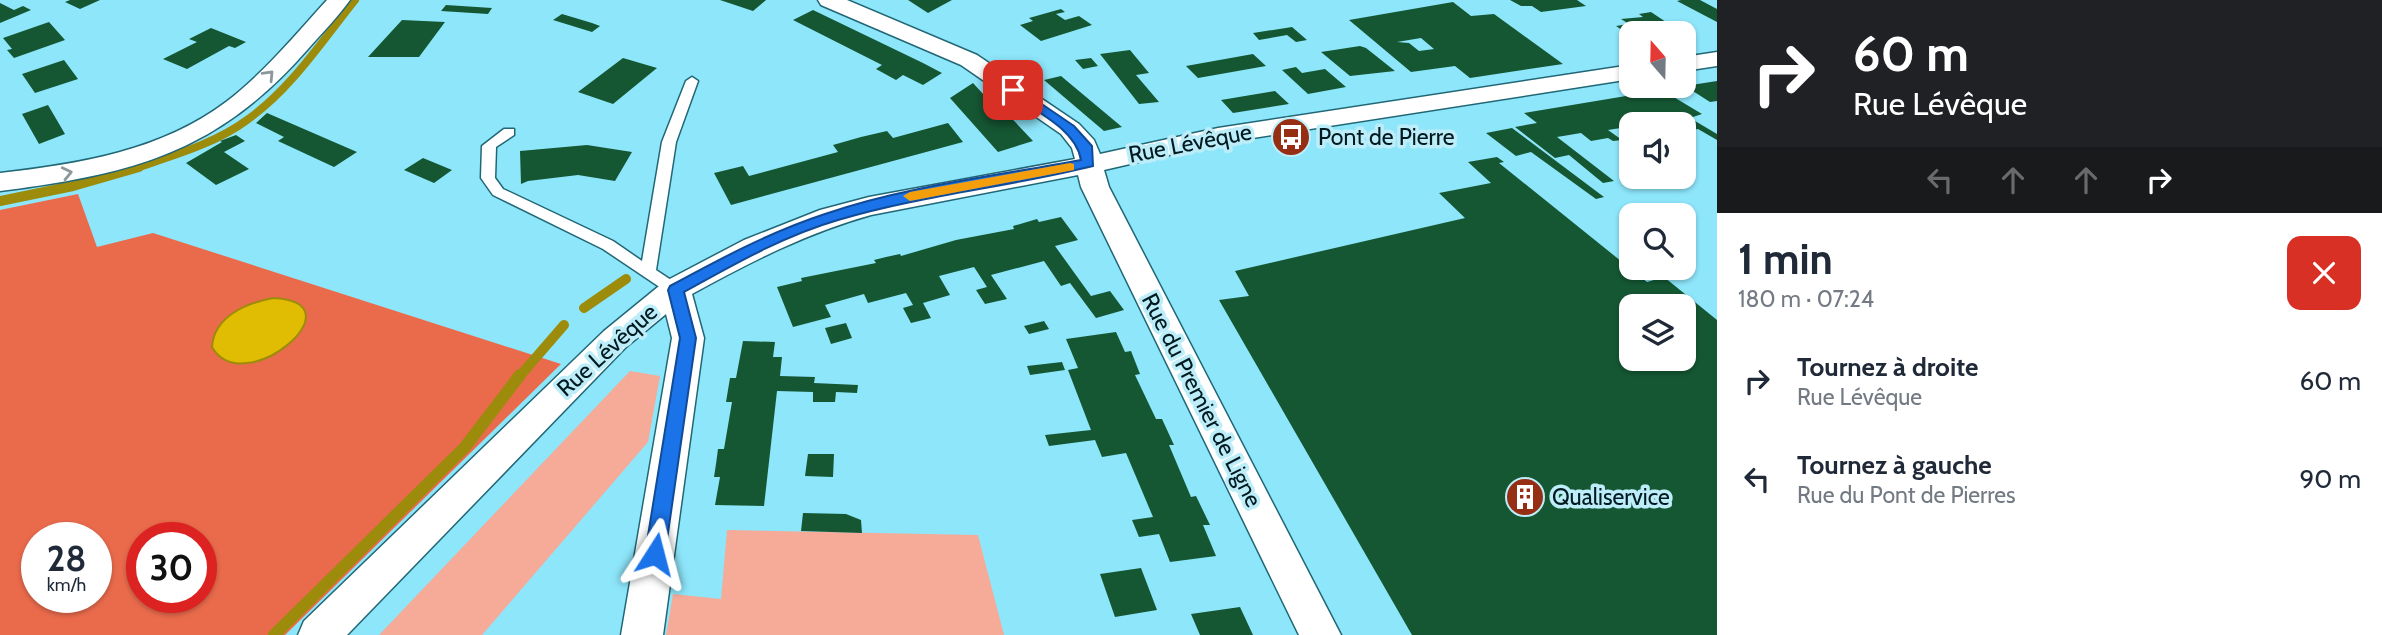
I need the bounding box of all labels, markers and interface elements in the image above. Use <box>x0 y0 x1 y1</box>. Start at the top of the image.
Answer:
north arrow <box>1619 21 1696 98</box>
map controls <box>1619 21 1696 371</box>
text: 60 m <box>1853 24 1969 83</box>
icon: right <box>1738 28 1829 119</box>
pin <box>983 60 1043 120</box>
one-way arrow <box>260 70 273 83</box>
icon: arrive <box>994 71 1032 109</box>
text: Rue Lévêque <box>1853 84 2027 123</box>
button: sound <box>1619 112 1696 189</box>
bus stop icon: Pont de Pierre <box>1270 116 1312 158</box>
street label: Rue Lévêque <box>1126 117 1254 169</box>
place label: Pont de Pierre <box>1318 123 1455 151</box>
icon: left <box>1921 161 1959 199</box>
icon: ahead <box>1994 161 2032 199</box>
icon: ahead <box>2067 161 2105 199</box>
icon: right <box>2140 161 2178 199</box>
one-way arrow <box>61 166 73 181</box>
button: search <box>1619 203 1696 280</box>
text: 1 min <box>1738 233 1833 285</box>
button: close <box>2287 236 2361 310</box>
text: 180 m · 07:24 <box>1738 285 1874 313</box>
street label: Rue du Premier de Ligne <box>1136 289 1268 512</box>
button: layers <box>1619 294 1696 371</box>
street label: Rue Lévêque <box>551 298 663 402</box>
text: Tournez à droite <box>1797 351 1979 383</box>
icon: right <box>1738 362 1776 400</box>
text: 60 m <box>2299 365 2361 397</box>
text: Rue Lévêque <box>1797 383 1922 411</box>
text: Tournez à gauche <box>1797 449 1992 481</box>
icon: left <box>1738 460 1776 498</box>
text: 90 m <box>2299 463 2361 495</box>
building icon: Qualiservice <box>1504 476 1546 518</box>
text: Rue du Pont de Pierres <box>1797 481 2016 509</box>
place label: Qualiservice <box>1552 483 1670 511</box>
position arrow <box>618 517 692 591</box>
speed limit sign: 30 <box>126 522 217 613</box>
text: 28 <box>47 537 86 580</box>
text: km/h <box>47 574 86 596</box>

